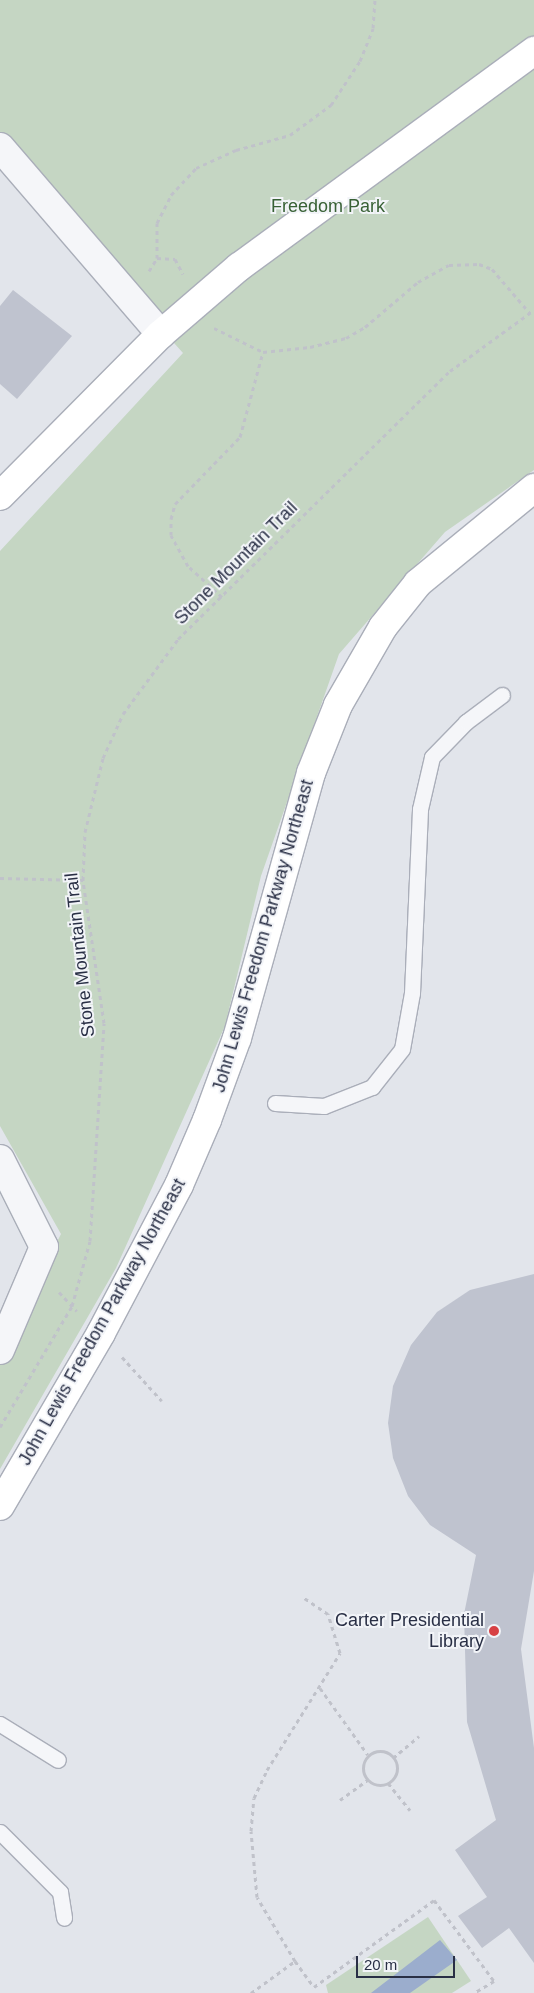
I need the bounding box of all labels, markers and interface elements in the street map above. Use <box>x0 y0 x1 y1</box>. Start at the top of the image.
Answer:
park label: Freedom Park <box>271 195 385 217</box>
street label: Stone Mountain Trail <box>170 497 302 629</box>
street label: John Lewis Freedom Parkway Northeast <box>208 777 318 1095</box>
street label: Stone Mountain Trail <box>61 872 99 1038</box>
street label: John Lewis Freedom Parkway Northeast <box>14 1175 190 1469</box>
place label: Carter Presidential Library <box>335 1610 484 1652</box>
marker: Carter Presidential Library <box>488 1625 500 1637</box>
scale bar <box>359 1946 458 1978</box>
text: 20 m <box>364 1956 397 1973</box>

